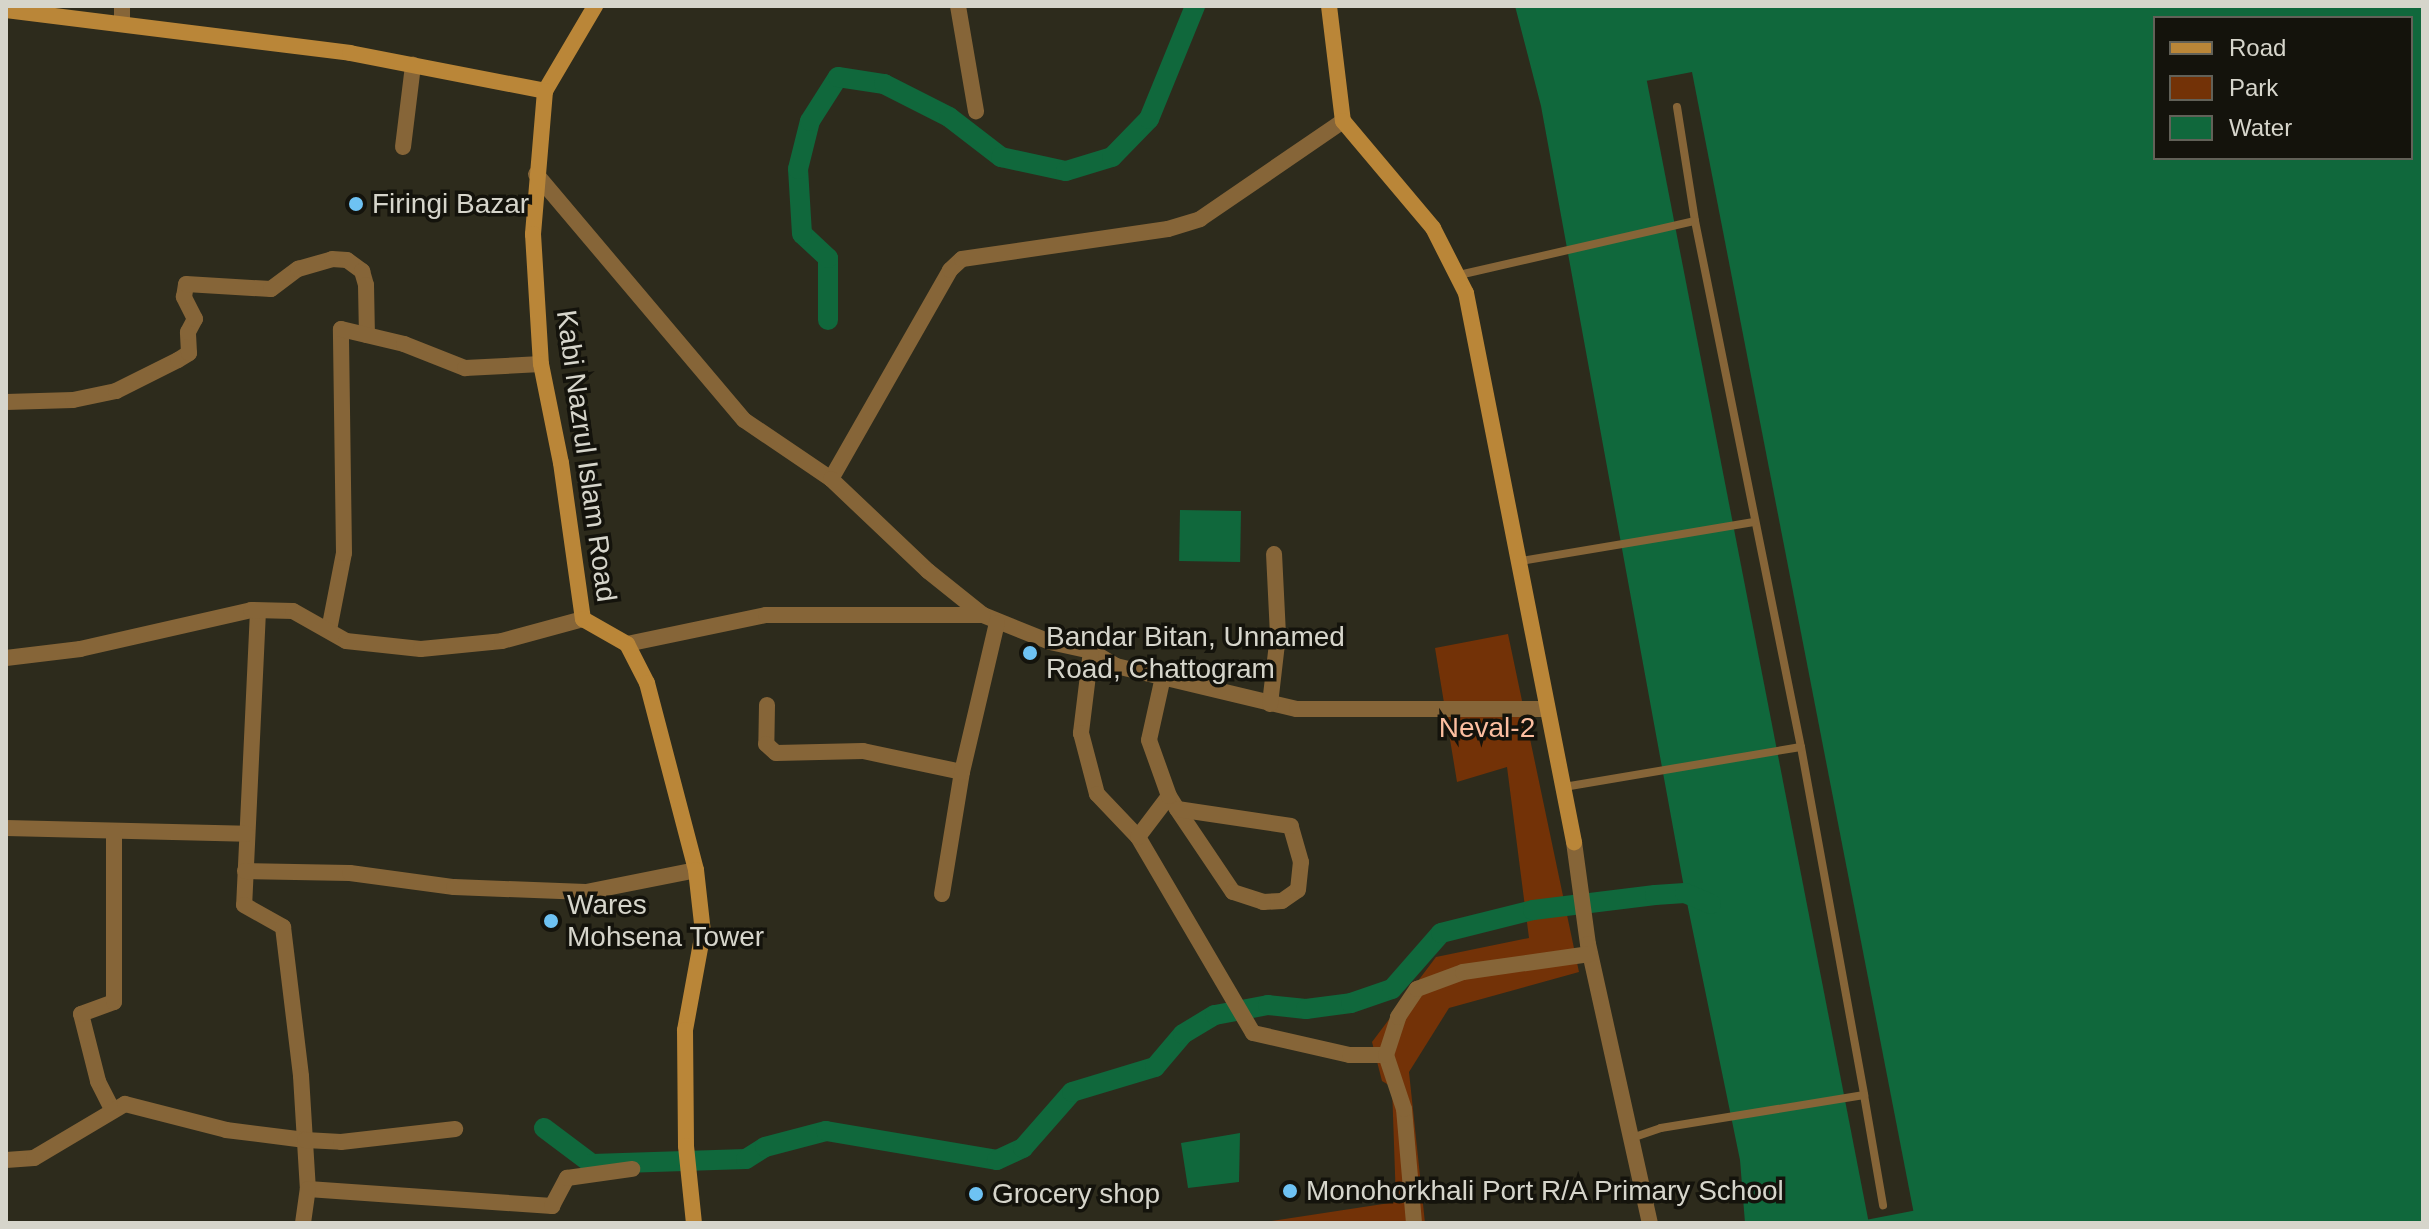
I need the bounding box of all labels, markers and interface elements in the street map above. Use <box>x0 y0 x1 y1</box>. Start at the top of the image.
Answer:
legend <box>2153 16 2413 160</box>
text: Road <box>2229 34 2286 61</box>
text: Park <box>2229 74 2278 101</box>
text: Water <box>2229 114 2292 141</box>
place label: Firingi Bazar <box>372 187 529 221</box>
marker: Firingi Bazar <box>347 195 365 213</box>
street label: Kabi Nazrul Islam Road <box>549 308 623 604</box>
place label: Bandar Bitan, Unnamed Road, Chattogram <box>1046 620 1345 686</box>
marker: Bandar Bitan, Unnamed Road, Chattogram <box>1021 644 1039 662</box>
park label: Neval-2 <box>1439 711 1535 745</box>
place label: Wares Mohsena Tower <box>567 888 765 954</box>
marker: Wares Mohsena Tower <box>542 912 560 930</box>
place label: Monohorkhali Port R/A Primary School <box>1306 1174 1785 1208</box>
place label: Grocery shop <box>992 1177 1160 1211</box>
marker: Monohorkhali Port R/A Primary School <box>1281 1182 1299 1200</box>
marker: Grocery shop <box>967 1185 985 1203</box>

